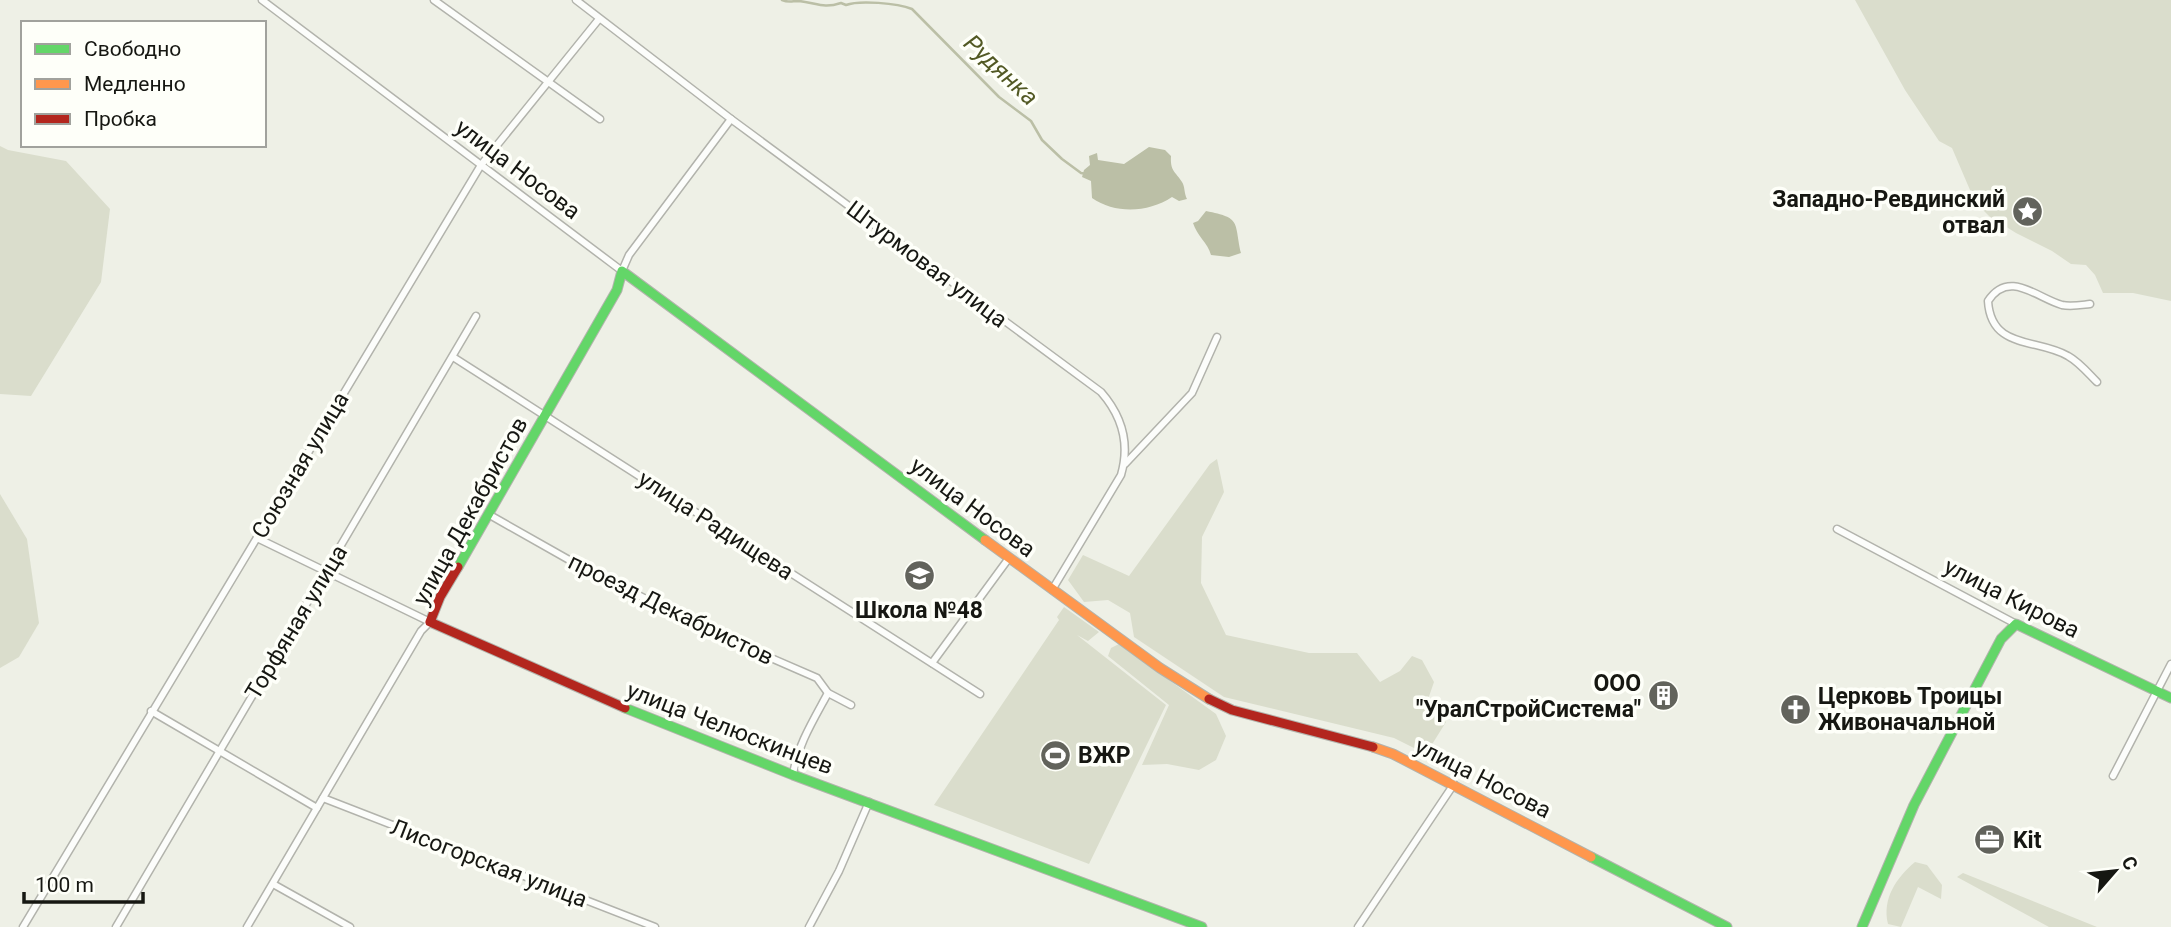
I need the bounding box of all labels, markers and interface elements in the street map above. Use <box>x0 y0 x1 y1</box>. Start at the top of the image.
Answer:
legend <box>21 21 266 147</box>
water label: Рудянка <box>958 29 1044 111</box>
text: Свободно <box>84 37 181 61</box>
text: Медленно <box>84 72 186 96</box>
text: Пробка <box>84 107 157 131</box>
street label: улица Носова <box>450 114 585 225</box>
place label: Западно-Ревдинский отвал <box>1772 186 2005 239</box>
street label: Штурмовая улица <box>841 195 1012 334</box>
place icon: Западно-Ревдинский отвал <box>2011 195 2045 229</box>
street label: Союзная улица <box>246 387 355 543</box>
street label: улица Декабристов <box>408 412 533 610</box>
street label: улица Носова <box>905 452 1040 563</box>
street label: улица Радищева <box>633 465 799 586</box>
street label: Торфяная улица <box>240 540 353 704</box>
street label: проезд Декабристов <box>564 548 778 671</box>
street label: улица Кирова <box>1940 553 2084 644</box>
school or university icon: Школа №48 <box>902 559 936 593</box>
place label: Школа №48 <box>855 597 983 624</box>
place label: ООО "УралСтройСистема" <box>1416 670 1641 723</box>
street label: улица Челюскинцев <box>623 677 837 780</box>
building icon: ООО "УралСтройСистема" <box>1647 679 1681 713</box>
place label: Церковь Троицы Живоначальной <box>1818 683 2002 736</box>
church icon: Церковь Троицы Живоначальной <box>1778 692 1812 726</box>
street label: улица Носова <box>1410 733 1555 824</box>
sports icon: ВЖР <box>1038 738 1072 772</box>
place label: ВЖР <box>1078 742 1131 769</box>
street label: Лисогорская улица <box>387 813 591 913</box>
office icon: Kit <box>1973 823 2007 857</box>
place label: Kit <box>2013 827 2042 854</box>
north arrow <box>2080 836 2150 906</box>
text: С <box>2116 852 2143 874</box>
scale bar <box>24 860 144 904</box>
text: 100 m <box>35 873 94 897</box>

